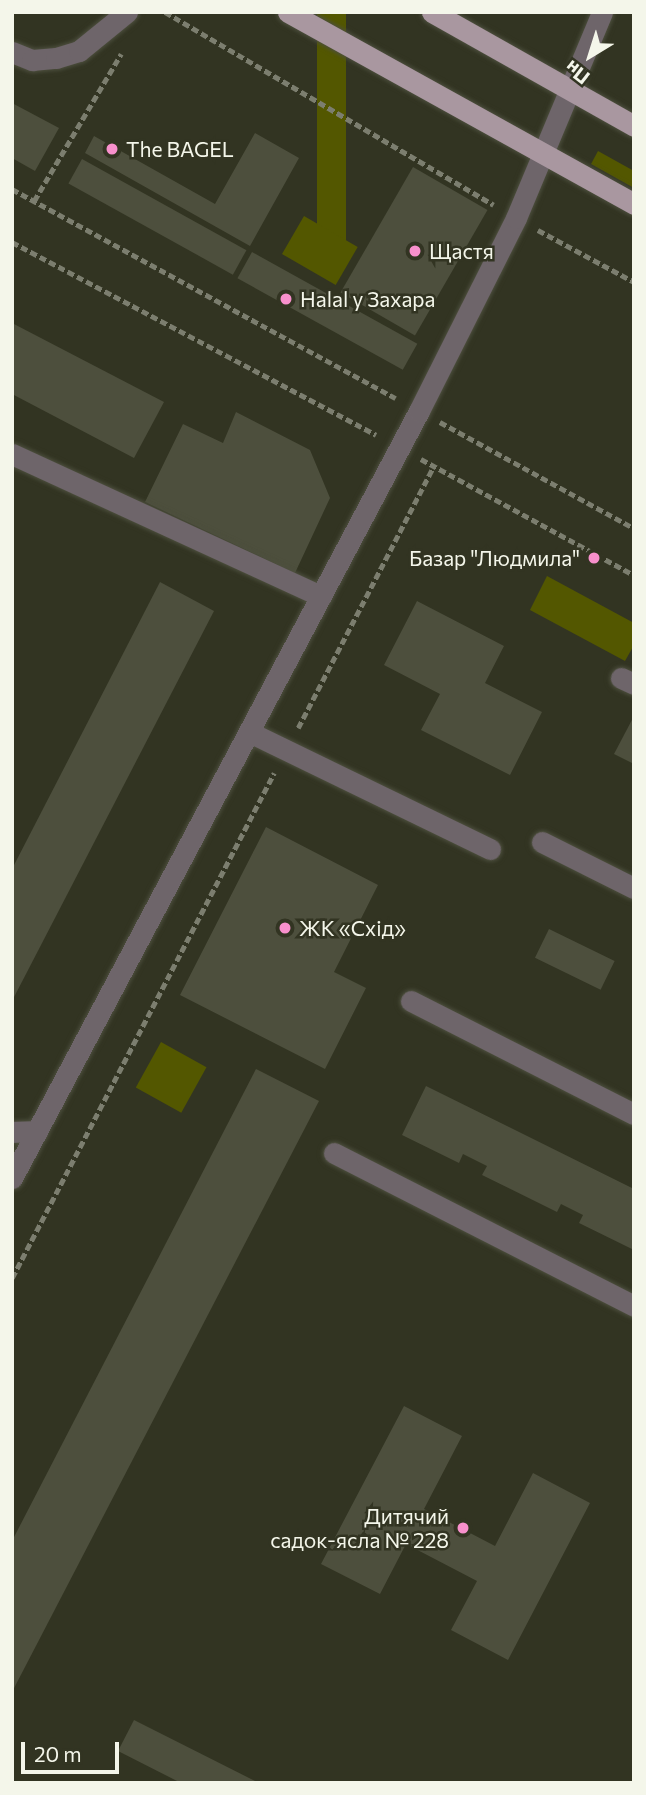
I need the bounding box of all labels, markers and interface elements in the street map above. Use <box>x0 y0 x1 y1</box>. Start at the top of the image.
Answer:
north arrow <box>555 21 625 91</box>
text: Пн <box>560 56 594 90</box>
place label: The BAGEL <box>126 136 234 162</box>
marker: The BAGEL <box>104 141 120 157</box>
place label: Щастя <box>429 238 494 264</box>
marker: Щастя <box>407 243 423 259</box>
place label: Halal у Захара <box>300 286 435 312</box>
marker: Halal у Захара <box>278 291 294 307</box>
place label: Базар "Людмила" <box>409 545 580 571</box>
marker: Базар "Людмила" <box>586 550 602 566</box>
place label: ЖК «Схід» <box>299 915 406 941</box>
marker: ЖК «Схід» <box>277 920 293 936</box>
place label: Дитячий садок-ясла № 228 <box>270 1503 449 1553</box>
marker: Дитячий садок-ясла № 228 <box>455 1520 471 1536</box>
scale bar <box>24 1728 122 1772</box>
text: 20 m <box>34 1741 82 1766</box>

